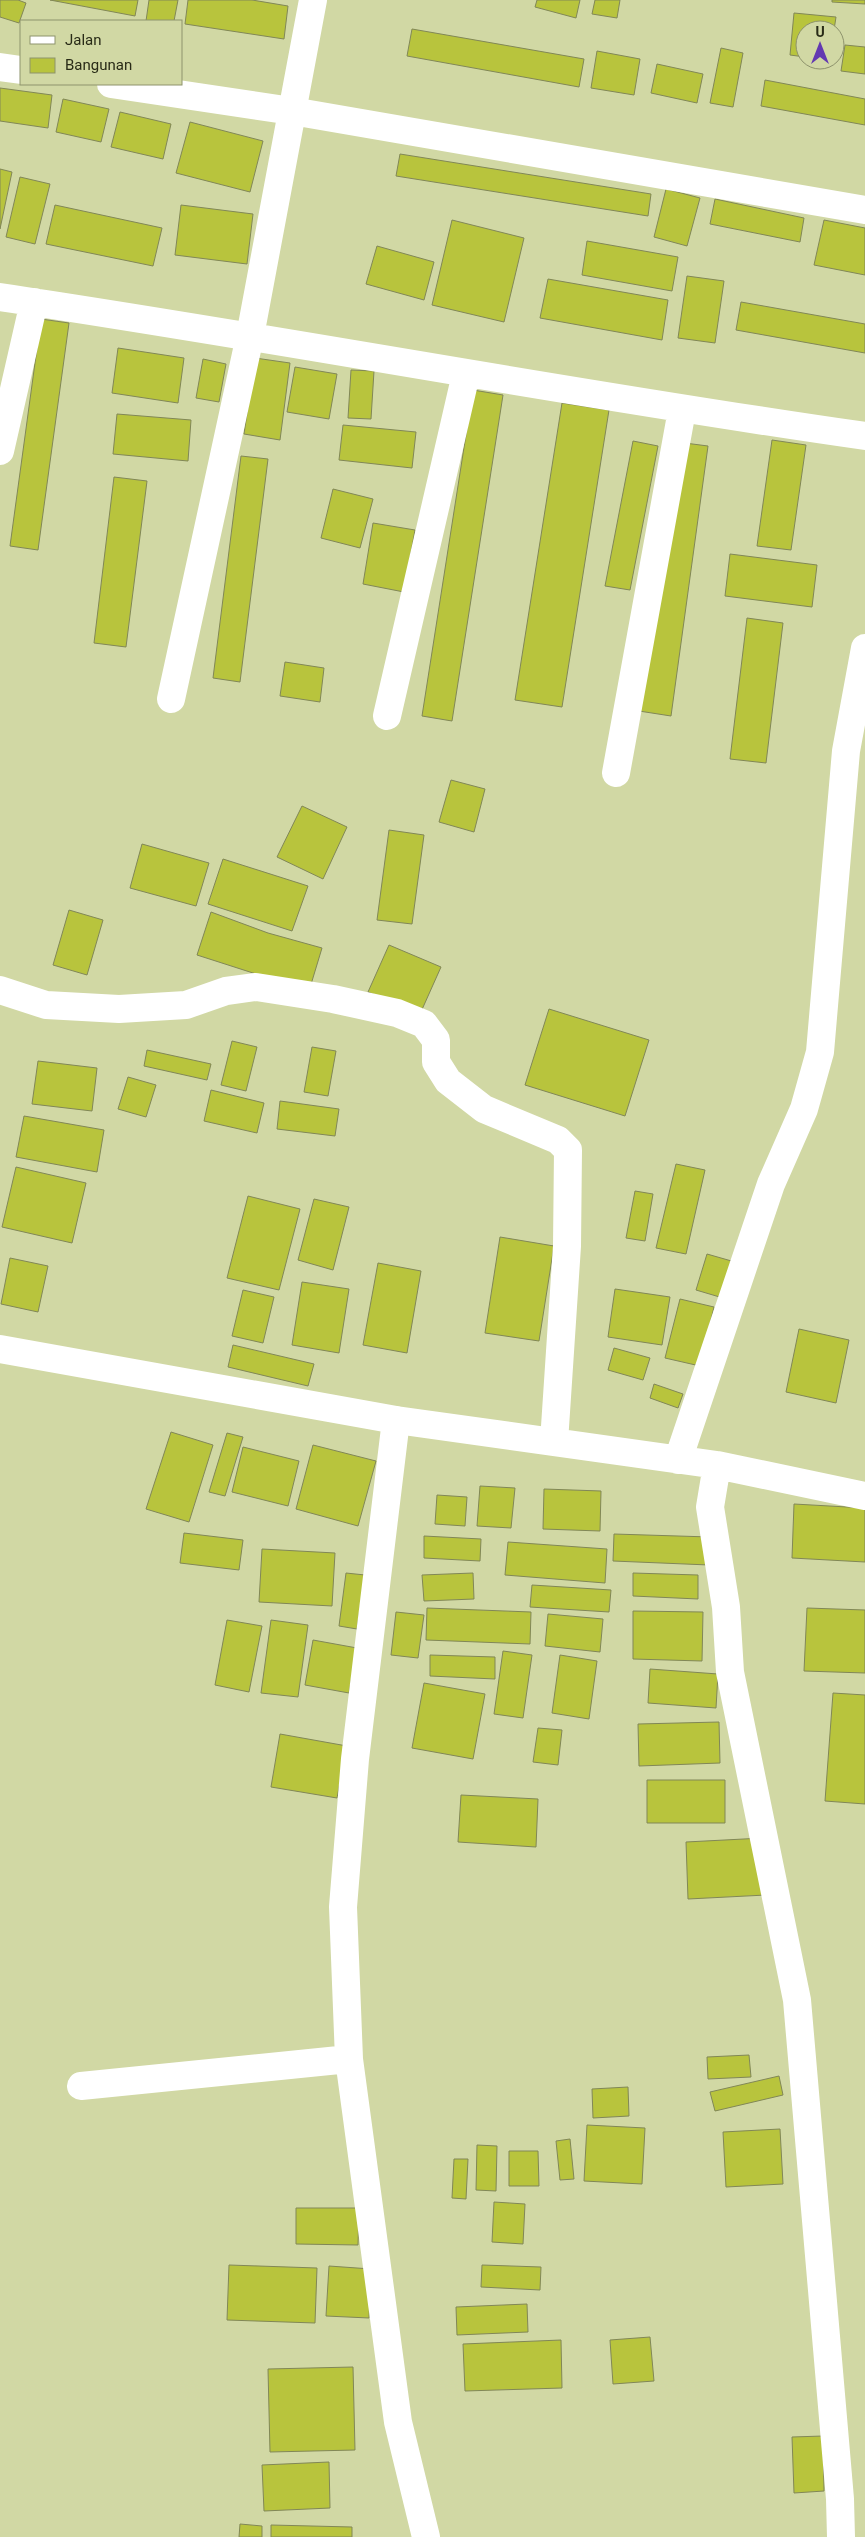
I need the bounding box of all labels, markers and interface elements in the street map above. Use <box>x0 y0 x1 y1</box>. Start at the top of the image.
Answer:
legend <box>20 20 182 85</box>
north arrow <box>795 20 845 70</box>
text: U <box>815 24 825 40</box>
text: Jalan <box>65 31 102 49</box>
text: Bangunan <box>65 56 132 74</box>

